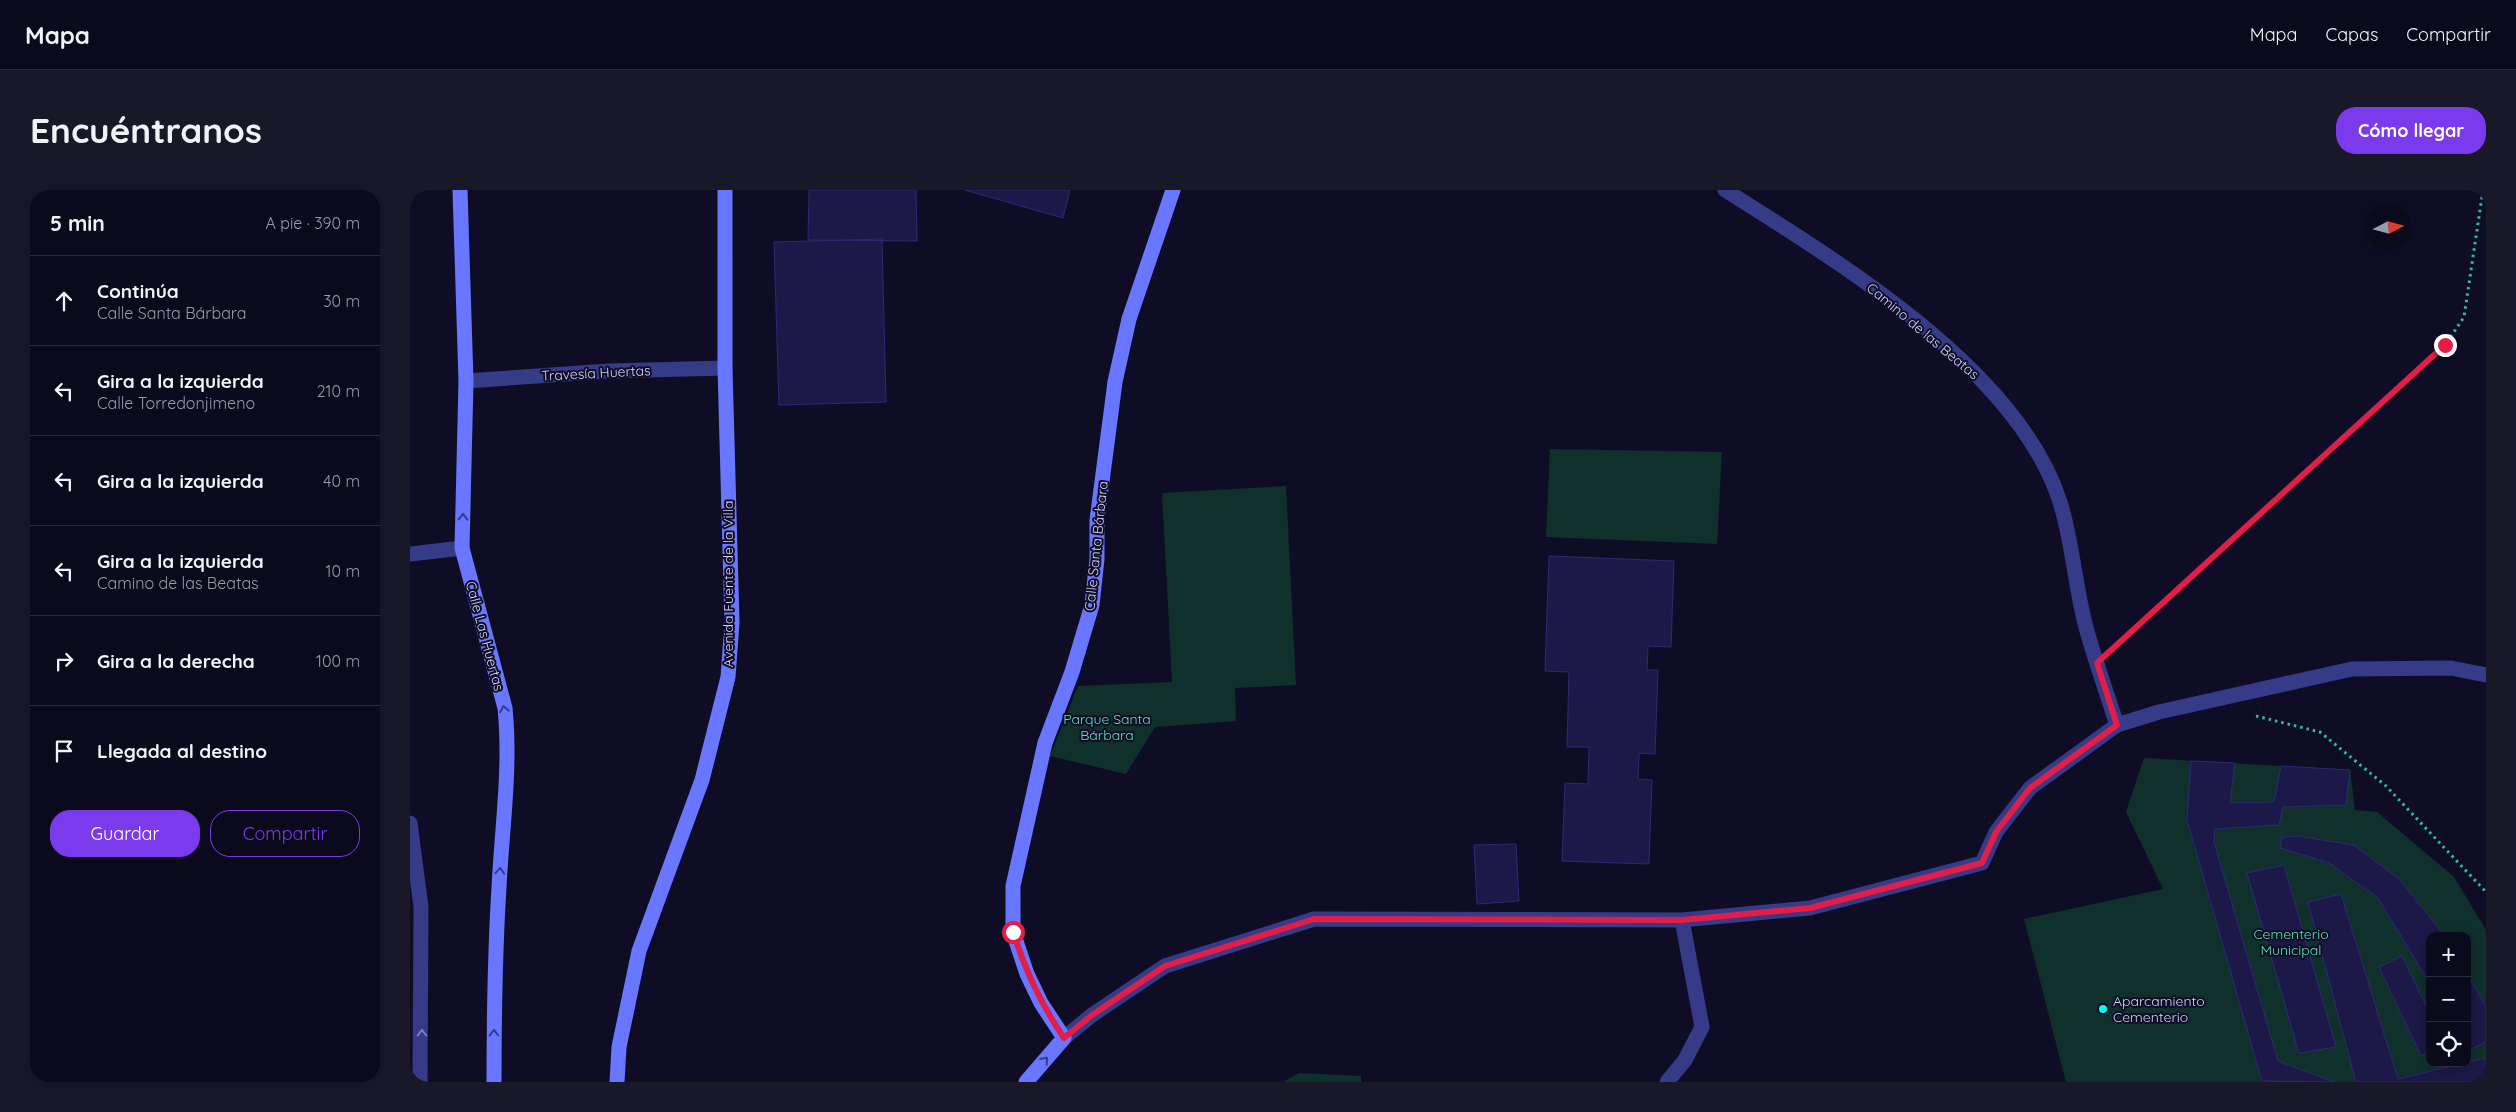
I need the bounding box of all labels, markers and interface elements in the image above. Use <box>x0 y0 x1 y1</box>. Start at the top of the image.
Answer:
text: Mapa <box>25 20 90 50</box>
text: Mapa <box>2250 23 2297 46</box>
text: Capas <box>2325 23 2378 46</box>
text: Compartir <box>2406 23 2491 46</box>
button: Cómo llegar <box>2336 107 2486 154</box>
text: Encuéntranos <box>30 108 262 152</box>
north arrow <box>2366 205 2411 250</box>
text: 5 min <box>50 210 105 236</box>
text: A pie · 390 m <box>265 213 360 233</box>
text: Continúa <box>97 279 179 303</box>
street label: Camino de las Beatas <box>1863 279 1983 383</box>
icon: ahead <box>50 287 78 315</box>
text: 30 m <box>323 291 360 311</box>
text: Calle Santa Bárbara <box>97 303 247 323</box>
route end <box>2434 334 2457 357</box>
street label: Travesía Huertas <box>541 361 651 385</box>
text: Gira a la izquierda <box>97 369 264 393</box>
icon: left <box>50 377 78 405</box>
text: 210 m <box>317 381 360 401</box>
text: Calle Torredonjimeno <box>97 393 255 413</box>
icon: left <box>50 467 78 495</box>
text: Gira a la izquierda <box>97 469 264 493</box>
text: 40 m <box>323 471 360 491</box>
street label: Calle Santa Bárbara <box>1080 480 1112 612</box>
street label: Avenida Fuente de la Villa <box>719 501 737 667</box>
one-way arrow <box>458 513 468 520</box>
text: Gira a la izquierda <box>97 549 264 573</box>
icon: left <box>50 557 78 585</box>
text: 10 m <box>326 561 360 581</box>
text: Camino de las Beatas <box>97 573 259 593</box>
street label: Calle Las Huertas <box>462 579 508 693</box>
icon: right <box>50 647 78 675</box>
text: Gira a la derecha <box>97 649 255 673</box>
text: 100 m <box>316 651 360 671</box>
one-way arrow <box>500 705 510 713</box>
park label: Parque Santa Bárbara <box>1063 710 1151 744</box>
icon: arrive <box>50 737 78 765</box>
text: Llegada al destino <box>97 739 267 763</box>
button: Guardar <box>50 810 200 857</box>
button: Compartir <box>210 810 360 857</box>
one-way arrow <box>494 867 505 875</box>
route start <box>1002 921 1025 944</box>
park label: Cementerio Municipal <box>2253 925 2329 959</box>
map controls <box>2426 932 2471 1067</box>
button: + <box>2426 932 2471 977</box>
button: − <box>2426 977 2471 1022</box>
place label: Aparcamiento Cementerio <box>2113 992 2205 1026</box>
marker: Aparcamiento Cementerio <box>2097 1003 2109 1015</box>
button: locate <box>2426 1022 2471 1067</box>
one-way arrow <box>416 1029 427 1037</box>
one-way arrow <box>489 1029 499 1037</box>
one-way arrow <box>1039 1057 1048 1066</box>

